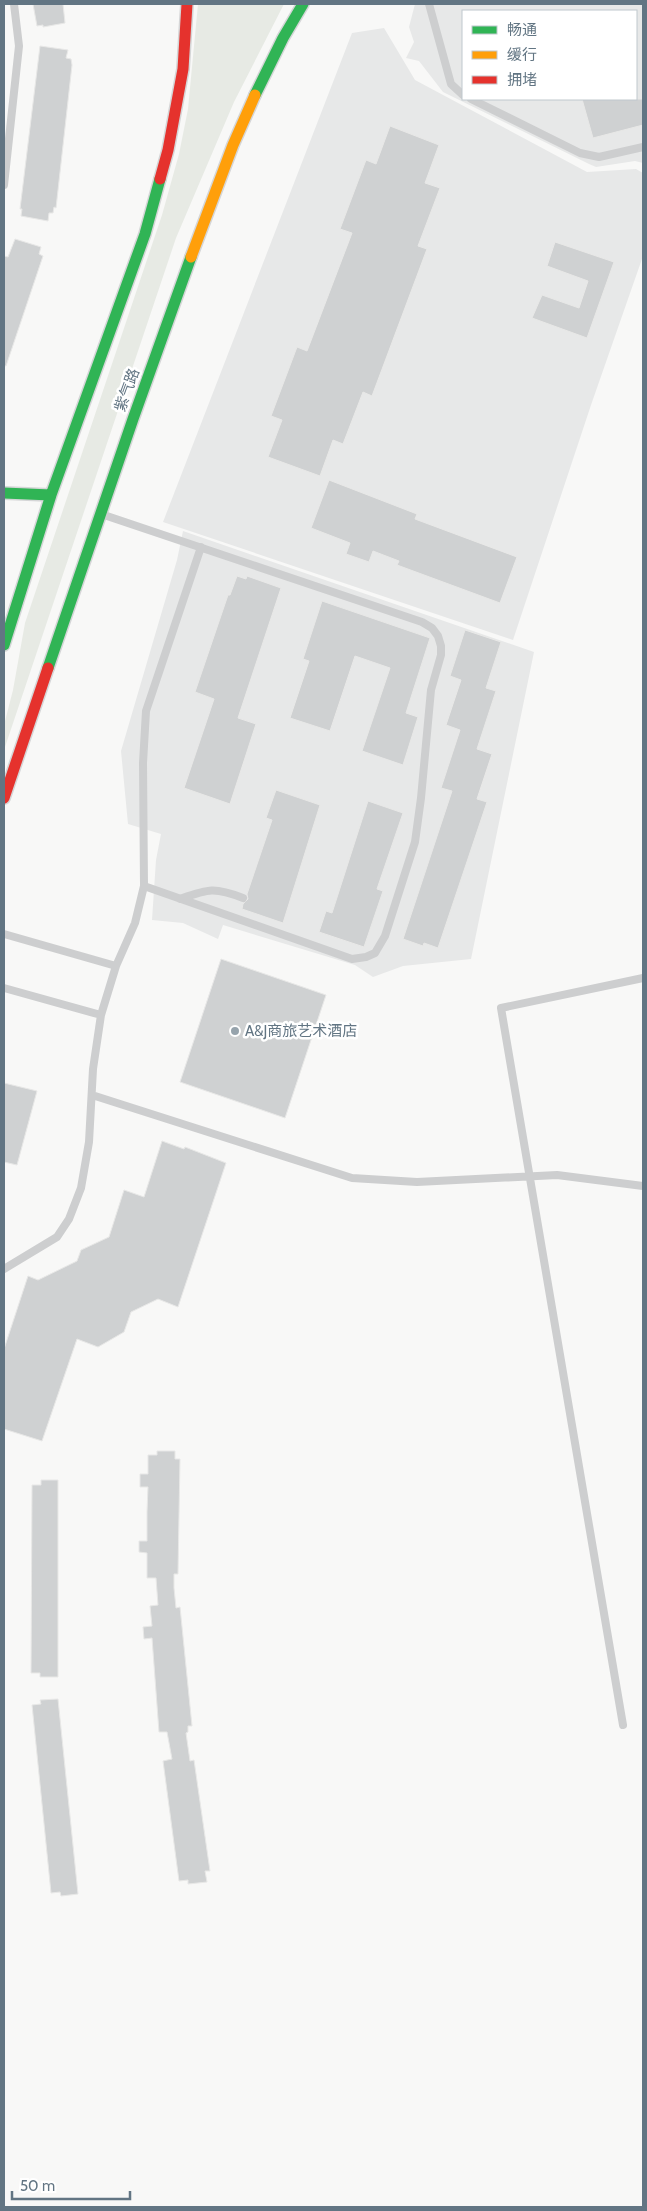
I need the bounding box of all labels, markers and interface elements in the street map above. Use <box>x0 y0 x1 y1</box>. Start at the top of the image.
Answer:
legend <box>462 10 637 100</box>
text: 畅通 <box>507 21 537 39</box>
text: 缓行 <box>507 46 537 64</box>
text: 拥堵 <box>507 71 537 89</box>
street label: 紫气路 <box>111 366 143 414</box>
place label: A&J商旅艺术酒店 <box>245 1022 357 1040</box>
marker: A&J商旅艺术酒店 <box>229 1025 241 1037</box>
scale bar <box>12 2168 130 2200</box>
text: 50 m <box>20 2177 55 2195</box>

